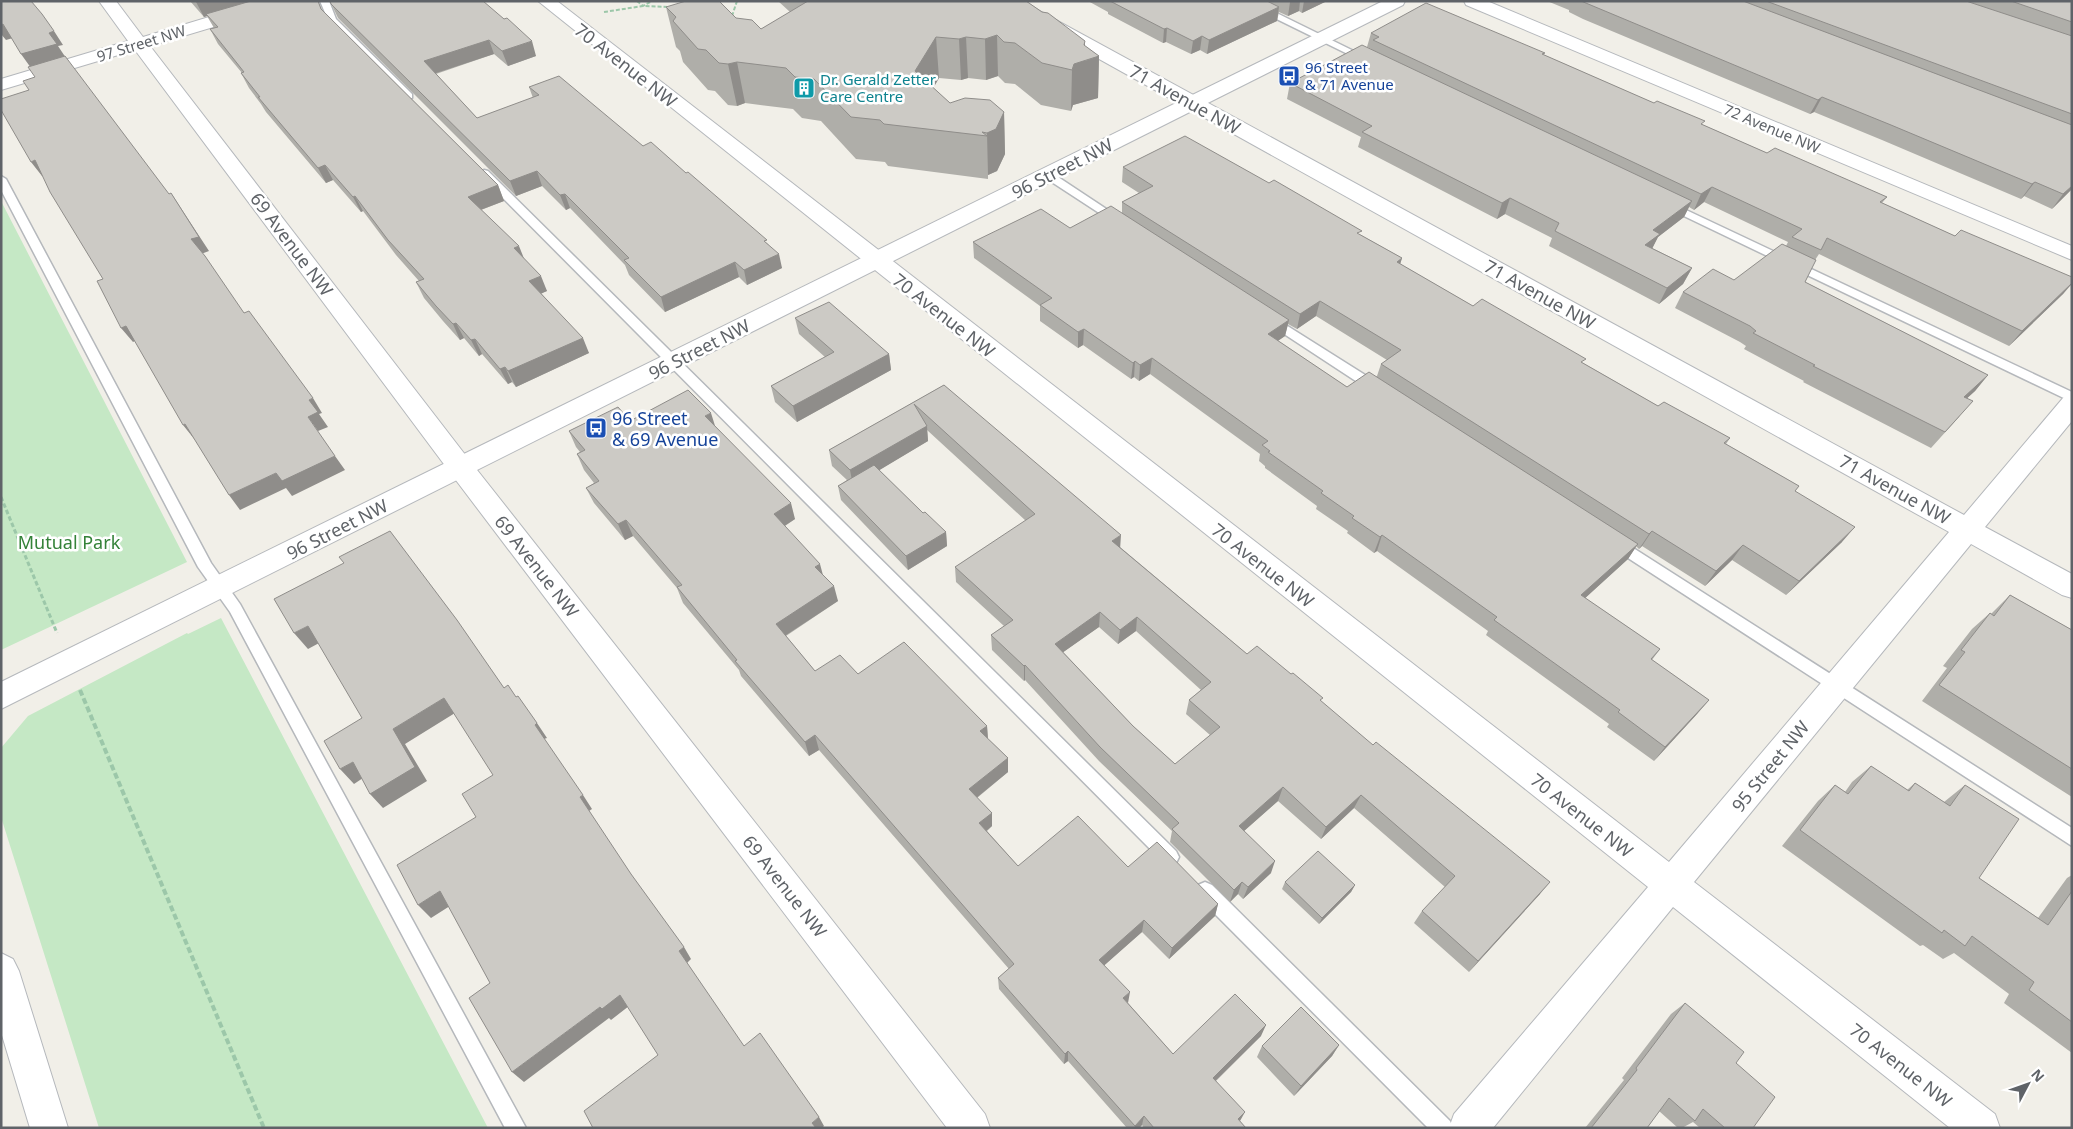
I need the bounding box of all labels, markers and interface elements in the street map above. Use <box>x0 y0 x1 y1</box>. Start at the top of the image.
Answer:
street label: 70 Avenue NW <box>570 18 682 113</box>
street label: 97 Street NW <box>94 20 188 66</box>
place label: 96 Street & 71 Avenue <box>1305 57 1394 94</box>
street label: 71 Avenue NW <box>1125 59 1245 140</box>
bus stop icon: 96 Street & 71 Avenue <box>1277 64 1301 88</box>
place label: Dr. Gerald Zetter Care Centre <box>820 69 936 106</box>
building icon: Dr. Gerald Zetter Care Centre <box>792 76 816 100</box>
street label: 72 Avenue NW <box>1721 99 1823 157</box>
street label: 96 Street NW <box>1007 132 1117 204</box>
street label: 69 Avenue NW <box>245 187 339 301</box>
street label: 71 Avenue NW <box>1480 254 1600 335</box>
street label: 70 Avenue NW <box>888 268 1000 363</box>
street label: 96 Street NW <box>644 313 754 385</box>
place label: 96 Street & 69 Avenue <box>612 406 718 451</box>
bus stop icon: 96 Street & 69 Avenue <box>584 416 608 440</box>
street label: 71 Avenue NW <box>1835 449 1955 530</box>
street label: 96 Street NW <box>282 493 392 565</box>
street label: 69 Avenue NW <box>490 510 585 622</box>
street label: 70 Avenue NW <box>1207 518 1319 613</box>
park label: Mutual Park <box>18 530 121 554</box>
street label: 95 Street NW <box>1726 715 1814 817</box>
street label: 70 Avenue NW <box>1526 768 1638 863</box>
street label: 69 Avenue NW <box>738 830 833 942</box>
street label: 70 Avenue NW <box>1845 1018 1957 1113</box>
north arrow <box>2003 1059 2053 1109</box>
text: N <box>2027 1065 2049 1086</box>

